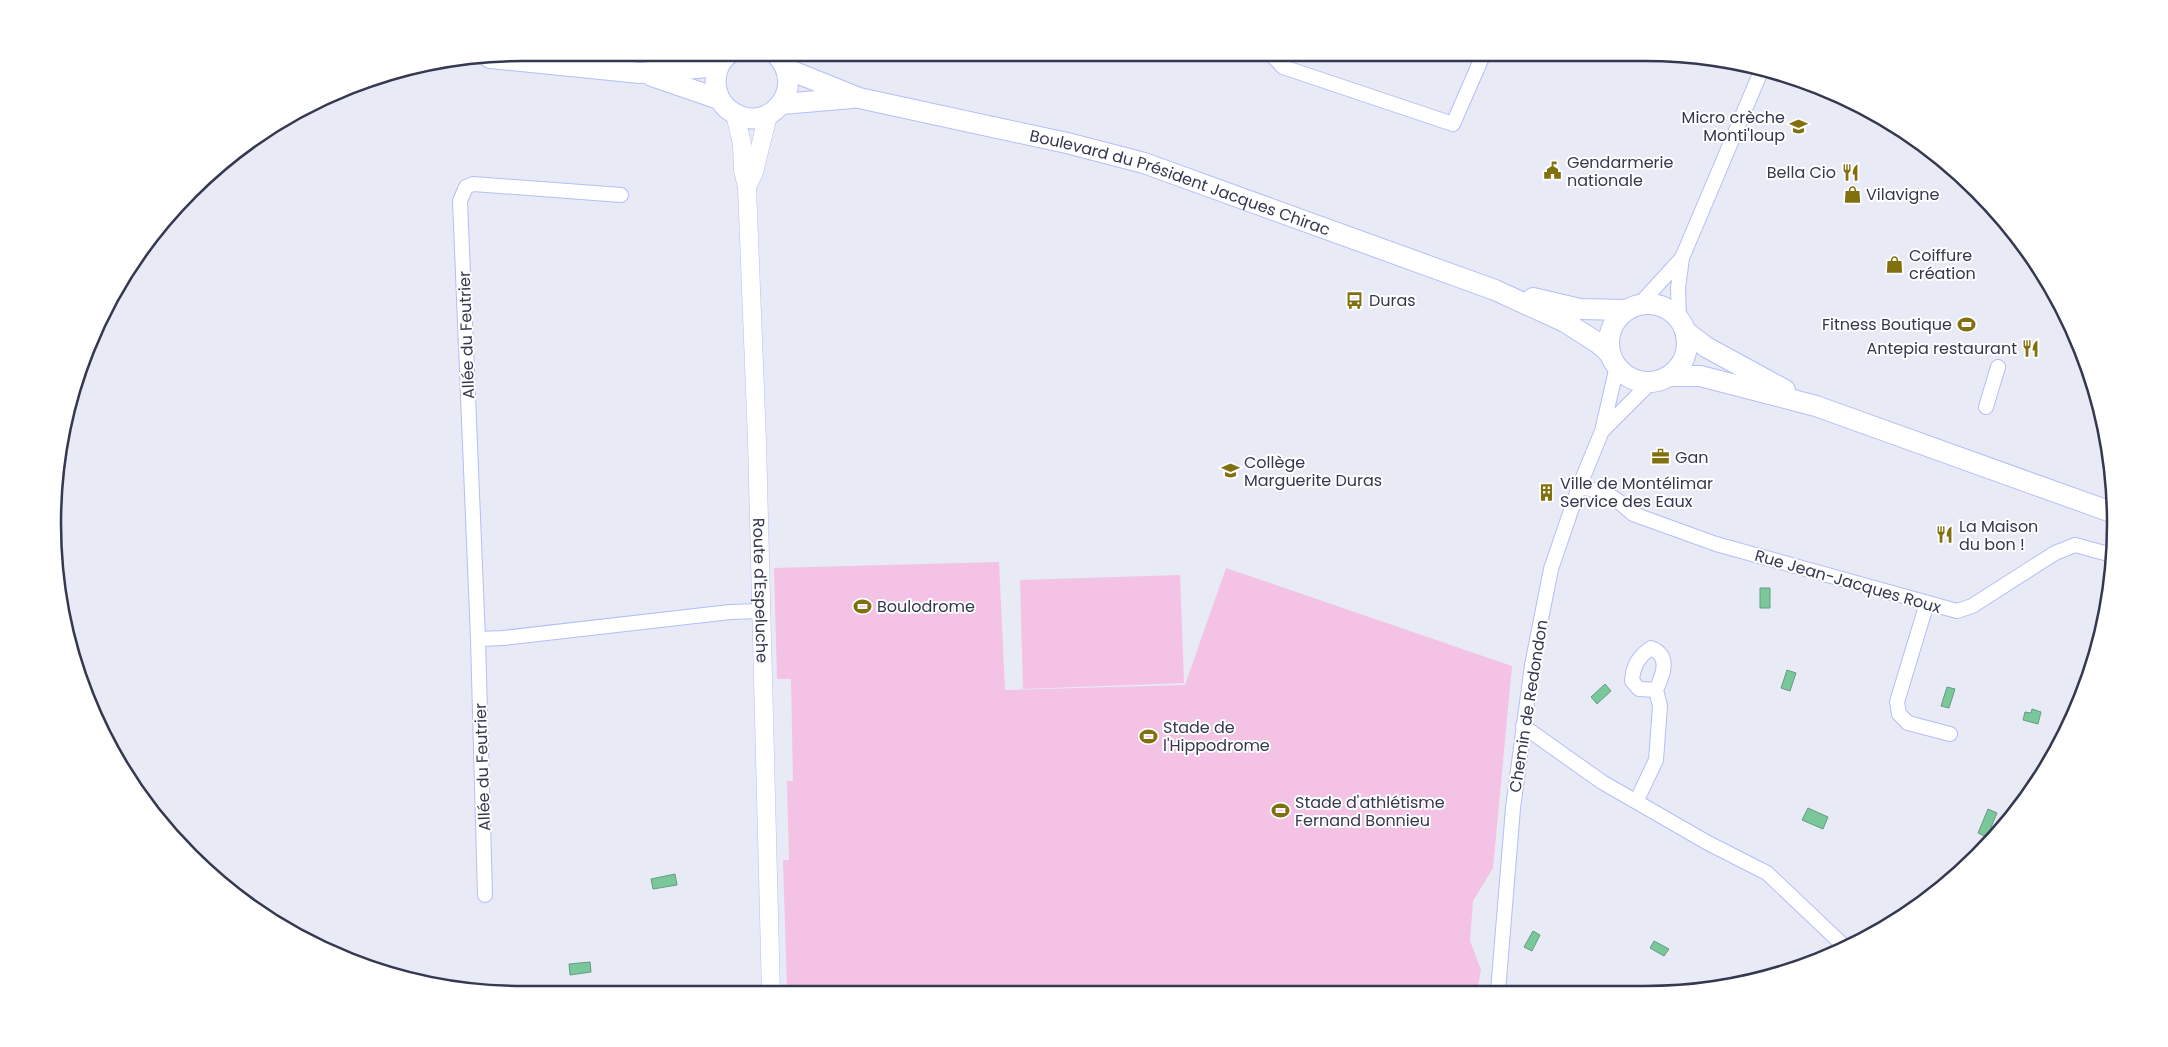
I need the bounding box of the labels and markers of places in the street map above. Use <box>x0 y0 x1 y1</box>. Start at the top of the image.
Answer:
place label: Micro crèche Monti'loup <box>1682 106 1785 147</box>
school or university icon: Micro crèche Monti'loup <box>1789 116 1809 136</box>
place label: Gendarmerie nationale <box>1567 151 1674 192</box>
public building icon: Gendarmerie nationale <box>1543 161 1563 181</box>
place label: Bella Cio <box>1767 161 1836 184</box>
restaurant icon: Bella Cio <box>1840 162 1860 182</box>
place label: Vilavigne <box>1866 183 1939 206</box>
shop icon: Vilavigne <box>1842 184 1862 204</box>
place label: Coiffure création <box>1909 244 1976 285</box>
shop icon: Coiffure création <box>1885 254 1905 274</box>
place label: Duras <box>1369 289 1416 312</box>
bus stop icon: Duras <box>1345 290 1365 310</box>
place label: Fitness Boutique <box>1822 313 1952 336</box>
sports icon: Fitness Boutique <box>1956 314 1976 334</box>
place label: Antepia restaurant <box>1866 337 2017 360</box>
restaurant icon: Antepia restaurant <box>2021 338 2041 358</box>
place label: Gan <box>1675 446 1709 469</box>
office icon: Gan <box>1651 447 1671 467</box>
place label: Collège Marguerite Duras <box>1244 451 1382 492</box>
school or university icon: Collège Marguerite Duras <box>1220 461 1240 481</box>
place label: Ville de Montélimar Service des Eaux <box>1560 472 1713 513</box>
building icon: Ville de Montélimar Service des Eaux <box>1536 482 1556 502</box>
place label: La Maison du bon ! <box>1959 515 2038 556</box>
restaurant icon: La Maison du bon ! <box>1935 525 1955 545</box>
place label: Boulodrome <box>877 595 975 618</box>
sports icon: Boulodrome <box>853 596 873 616</box>
place label: Stade de l'Hippodrome <box>1163 716 1270 757</box>
sports icon: Stade de l'Hippodrome <box>1139 726 1159 746</box>
place label: Stade d'athlétisme Fernand Bonnieu <box>1295 791 1445 832</box>
sports icon: Stade d'athlétisme Fernand Bonnieu <box>1271 801 1291 821</box>

